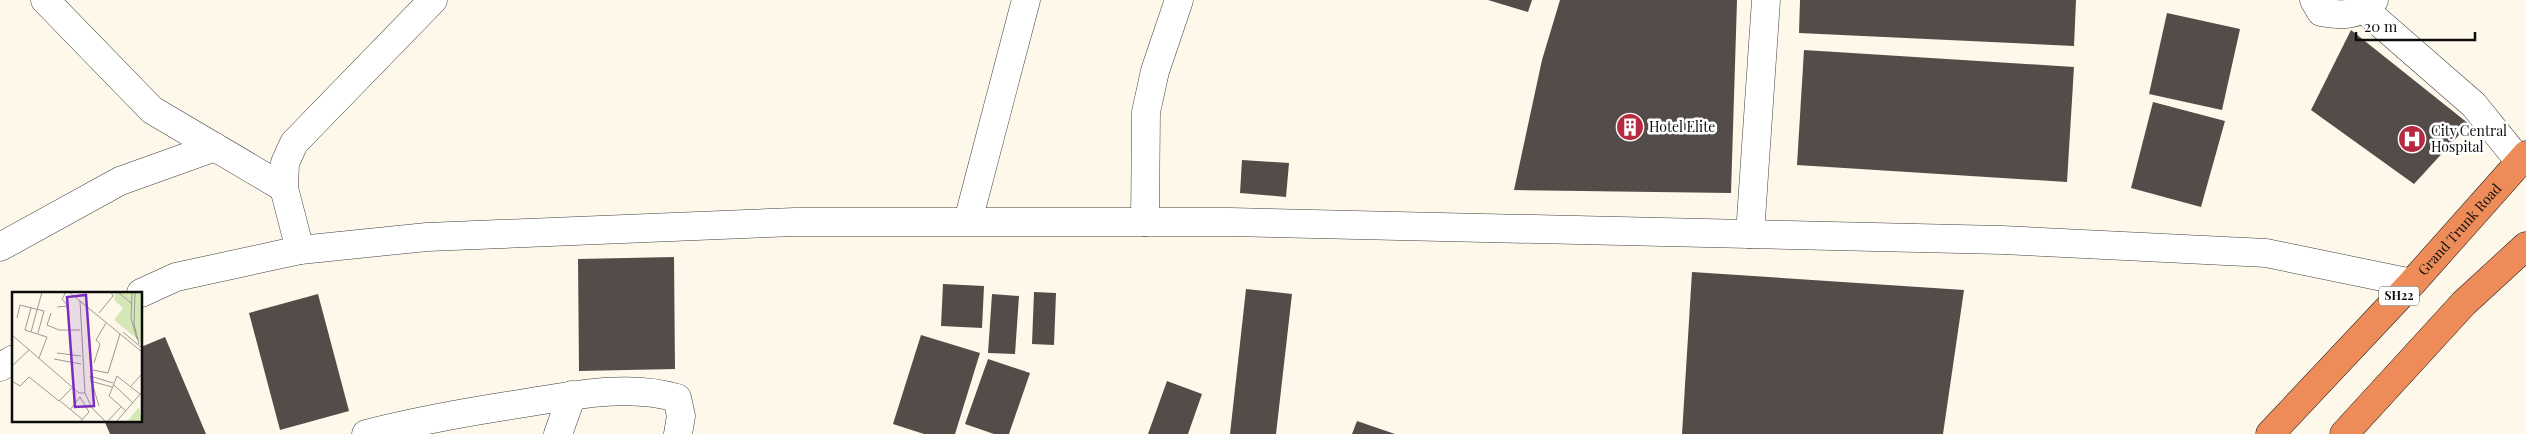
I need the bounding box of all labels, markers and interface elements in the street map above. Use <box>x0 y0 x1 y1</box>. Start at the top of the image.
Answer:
scale bar <box>2356 10 2475 42</box>
text: 20 m <box>2364 16 2398 36</box>
building icon: Hotel Elite <box>1615 112 1645 142</box>
place label: Hotel Elite <box>1649 117 1715 136</box>
place label: City Central Hospital <box>2431 121 2507 156</box>
hospital icon: City Central Hospital <box>2397 124 2427 154</box>
street label: Grand Trunk Road <box>2413 179 2505 279</box>
road number: SH22 <box>2379 286 2419 306</box>
inset map <box>12 292 142 422</box>

